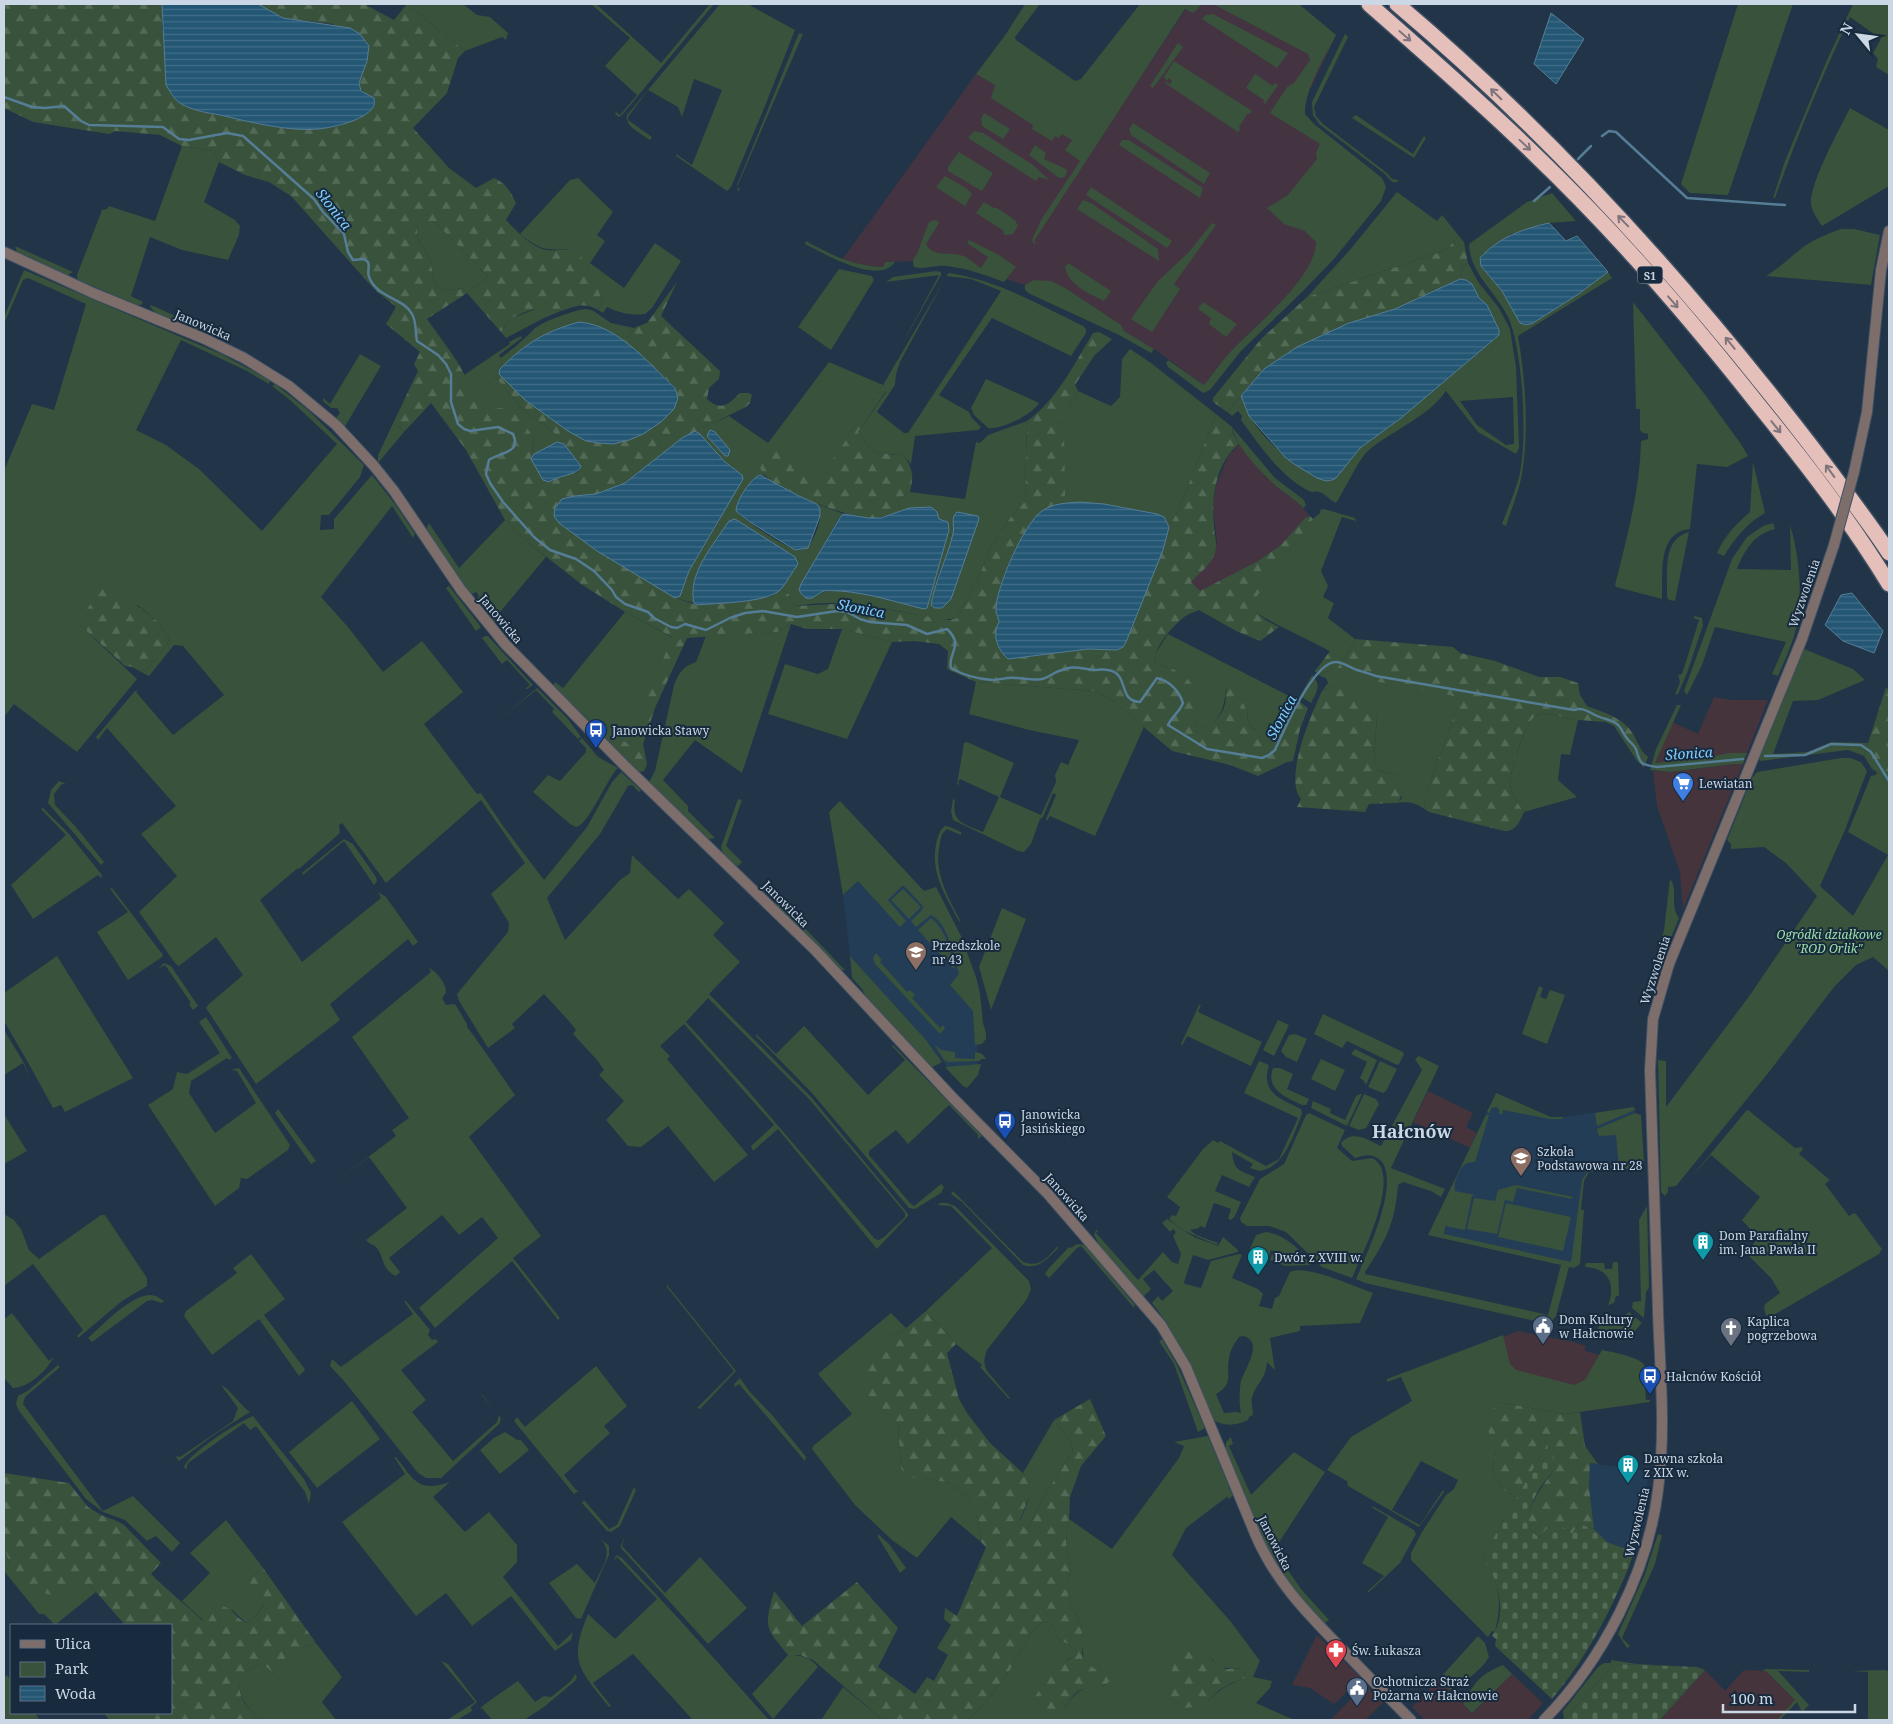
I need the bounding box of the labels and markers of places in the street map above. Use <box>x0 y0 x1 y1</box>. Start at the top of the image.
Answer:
bus stop icon: Janowicka Stawy <box>584 718 608 749</box>
place label: Janowicka Stawy <box>611 722 710 739</box>
supermarket icon: Lewiatan <box>1671 771 1695 802</box>
place label: Lewiatan <box>1699 775 1753 792</box>
place label: Przedszkole nr 43 <box>932 937 1000 968</box>
school or university icon: Przedszkole nr 43 <box>904 940 928 971</box>
place label: Janowicka Jasińskiego <box>1020 1106 1085 1137</box>
bus stop icon: Janowicka Jasińskiego <box>993 1109 1017 1140</box>
place label: Szkoła Podstawowa nr 28 <box>1537 1143 1643 1174</box>
school or university icon: Szkoła Podstawowa nr 28 <box>1509 1146 1533 1177</box>
place label: Dom Parafialny im. Jana Pawła II <box>1719 1227 1816 1258</box>
building icon: Dom Parafialny im. Jana Pawła II <box>1691 1230 1715 1261</box>
building icon: Dwór z XVIII w. <box>1246 1245 1270 1276</box>
place label: Dwór z XVIII w. <box>1274 1249 1363 1266</box>
place label: Dom Kultury w Hałcnowie <box>1559 1311 1634 1342</box>
place label: Kaplica pogrzebowa <box>1747 1313 1818 1344</box>
public building icon: Dom Kultury w Hałcnowie <box>1531 1314 1555 1345</box>
church icon: Kaplica pogrzebowa <box>1719 1316 1743 1347</box>
bus stop icon: Hałcnów Kościół <box>1638 1364 1662 1395</box>
place label: Hałcnów Kościół <box>1666 1368 1761 1385</box>
place label: Dawna szkoła z XIX w. <box>1644 1450 1724 1481</box>
building icon: Dawna szkoła z XIX w. <box>1616 1453 1640 1484</box>
pharmacy icon: Św. Łukasza <box>1324 1638 1348 1669</box>
place label: Św. Łukasza <box>1352 1642 1421 1659</box>
place label: Ochotnicza Straż Pożarna w Hałcnowie <box>1373 1673 1498 1704</box>
public building icon: Ochotnicza Straż Pożarna w Hałcnowie <box>1345 1676 1369 1707</box>

